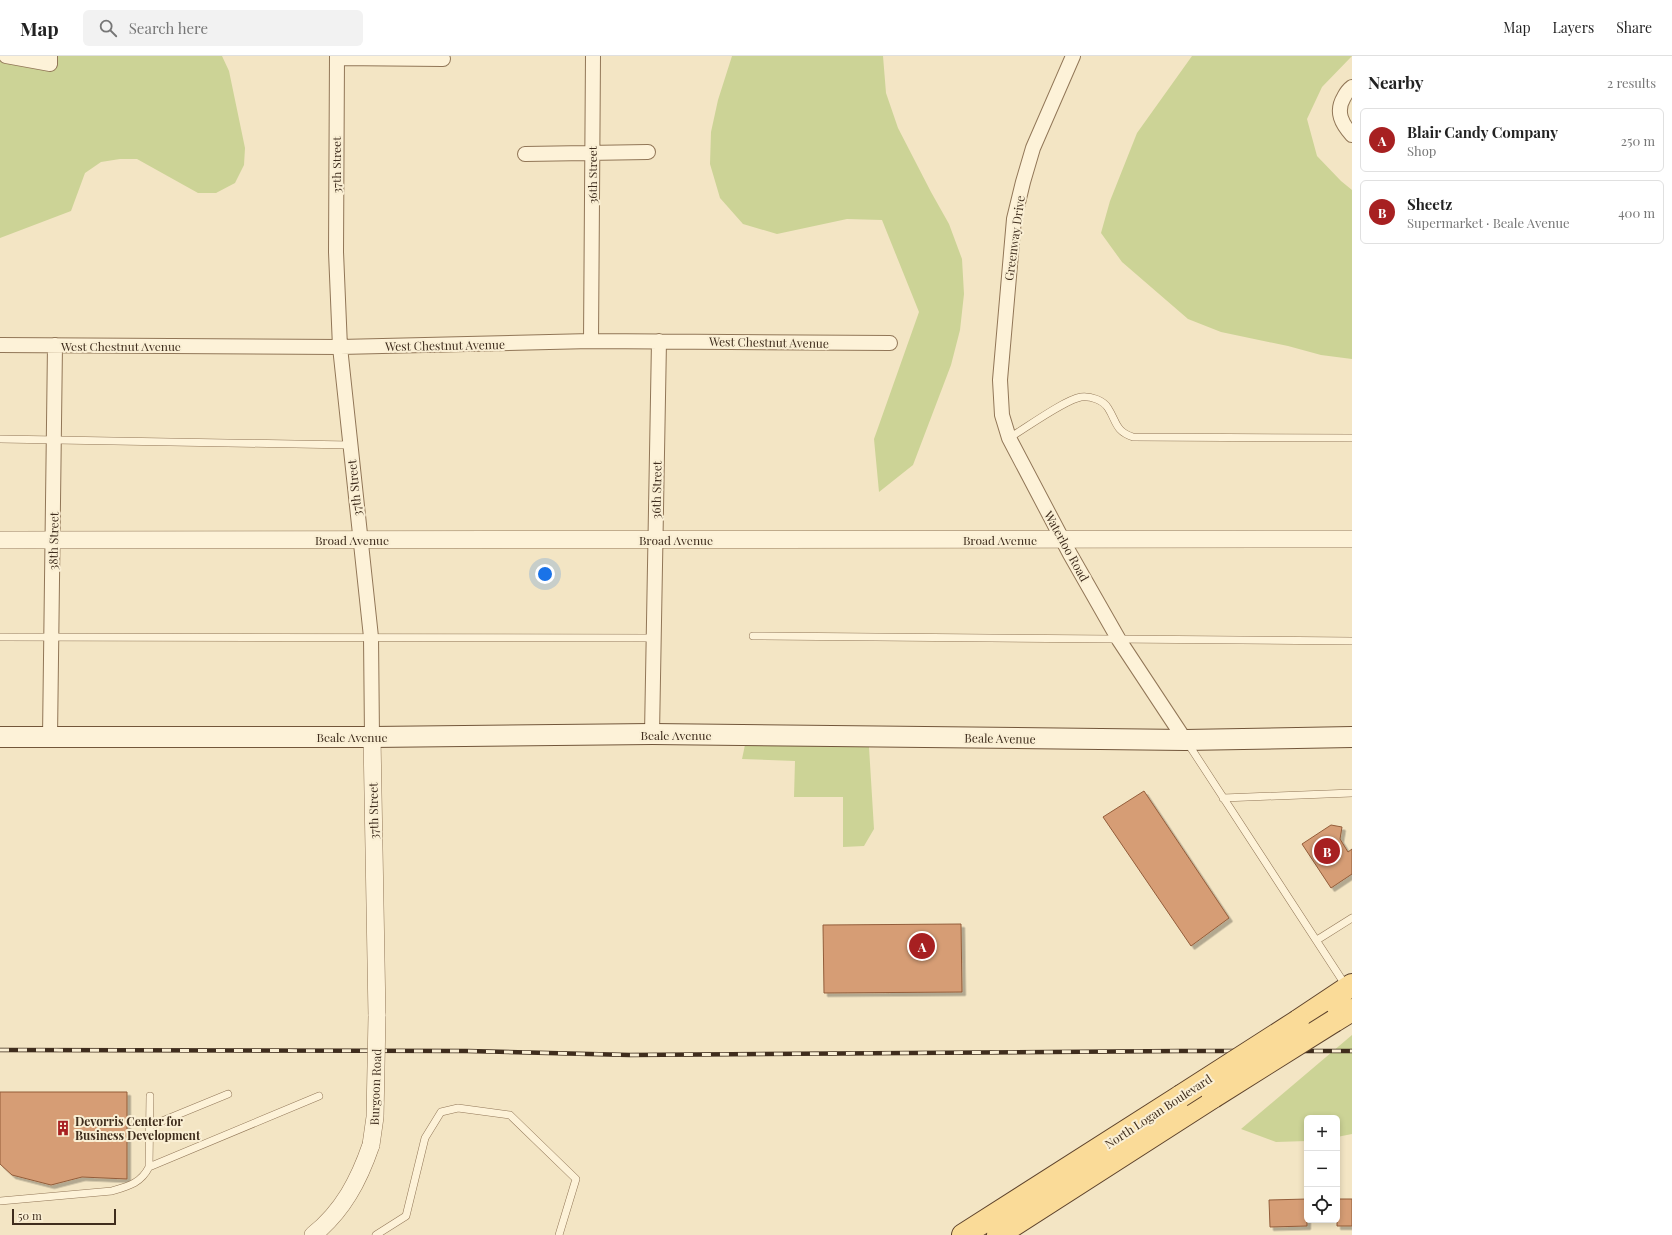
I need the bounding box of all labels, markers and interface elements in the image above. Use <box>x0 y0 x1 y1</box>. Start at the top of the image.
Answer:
search box <box>83 10 363 46</box>
text: Map <box>20 15 59 41</box>
icon: search <box>97 17 119 39</box>
text: Search here <box>129 18 208 38</box>
text: Map <box>1503 18 1531 37</box>
text: Layers <box>1553 18 1594 37</box>
text: Share <box>1616 18 1652 37</box>
text: Nearby <box>1368 71 1423 93</box>
text: 2 results <box>1607 74 1656 91</box>
text: Blair Candy Company <box>1407 122 1558 142</box>
text: A <box>1378 132 1386 149</box>
text: 250 m <box>1621 132 1655 149</box>
street label: 37th Street <box>328 136 344 193</box>
text: Shop <box>1407 142 1436 159</box>
street label: 36th Street <box>584 145 600 204</box>
street label: Greenway Drive <box>1000 194 1028 282</box>
text: Sheetz <box>1407 194 1452 214</box>
text: B <box>1378 204 1386 221</box>
text: 400 m <box>1618 204 1655 221</box>
text: Supermarket · Beale Avenue <box>1407 214 1570 231</box>
street label: West Chestnut Avenue <box>708 333 829 351</box>
street label: West Chestnut Avenue <box>384 336 505 354</box>
street label: West Chestnut Avenue <box>60 338 181 354</box>
street label: 37th Street <box>343 458 365 517</box>
street label: 36th Street <box>647 460 665 519</box>
street label: Waterloo Road <box>1041 507 1093 584</box>
street label: 38th Street <box>44 511 62 570</box>
street label: Broad Avenue <box>315 532 389 548</box>
street label: Broad Avenue <box>639 532 713 548</box>
street label: Broad Avenue <box>963 532 1037 548</box>
your location <box>535 564 555 584</box>
street label: Beale Avenue <box>640 727 712 743</box>
street label: Beale Avenue <box>316 729 388 745</box>
street label: Beale Avenue <box>964 729 1036 747</box>
street label: 37th Street <box>364 782 381 840</box>
pin: B <box>1314 836 1340 866</box>
pin: A <box>909 931 935 961</box>
street label: Burgoon Road <box>366 1048 384 1126</box>
street label: North Logan Boulevard <box>1101 1070 1215 1152</box>
place label: Devorris Center for Business Development <box>75 1113 201 1143</box>
map controls <box>1304 1115 1340 1223</box>
button: + <box>1304 1115 1340 1151</box>
building icon: Devorris Center for Business Development <box>54 1119 72 1137</box>
button: − <box>1304 1151 1340 1187</box>
button: locate <box>1304 1187 1340 1223</box>
scale bar <box>12 1207 116 1226</box>
text: 50 m <box>18 1208 42 1223</box>

